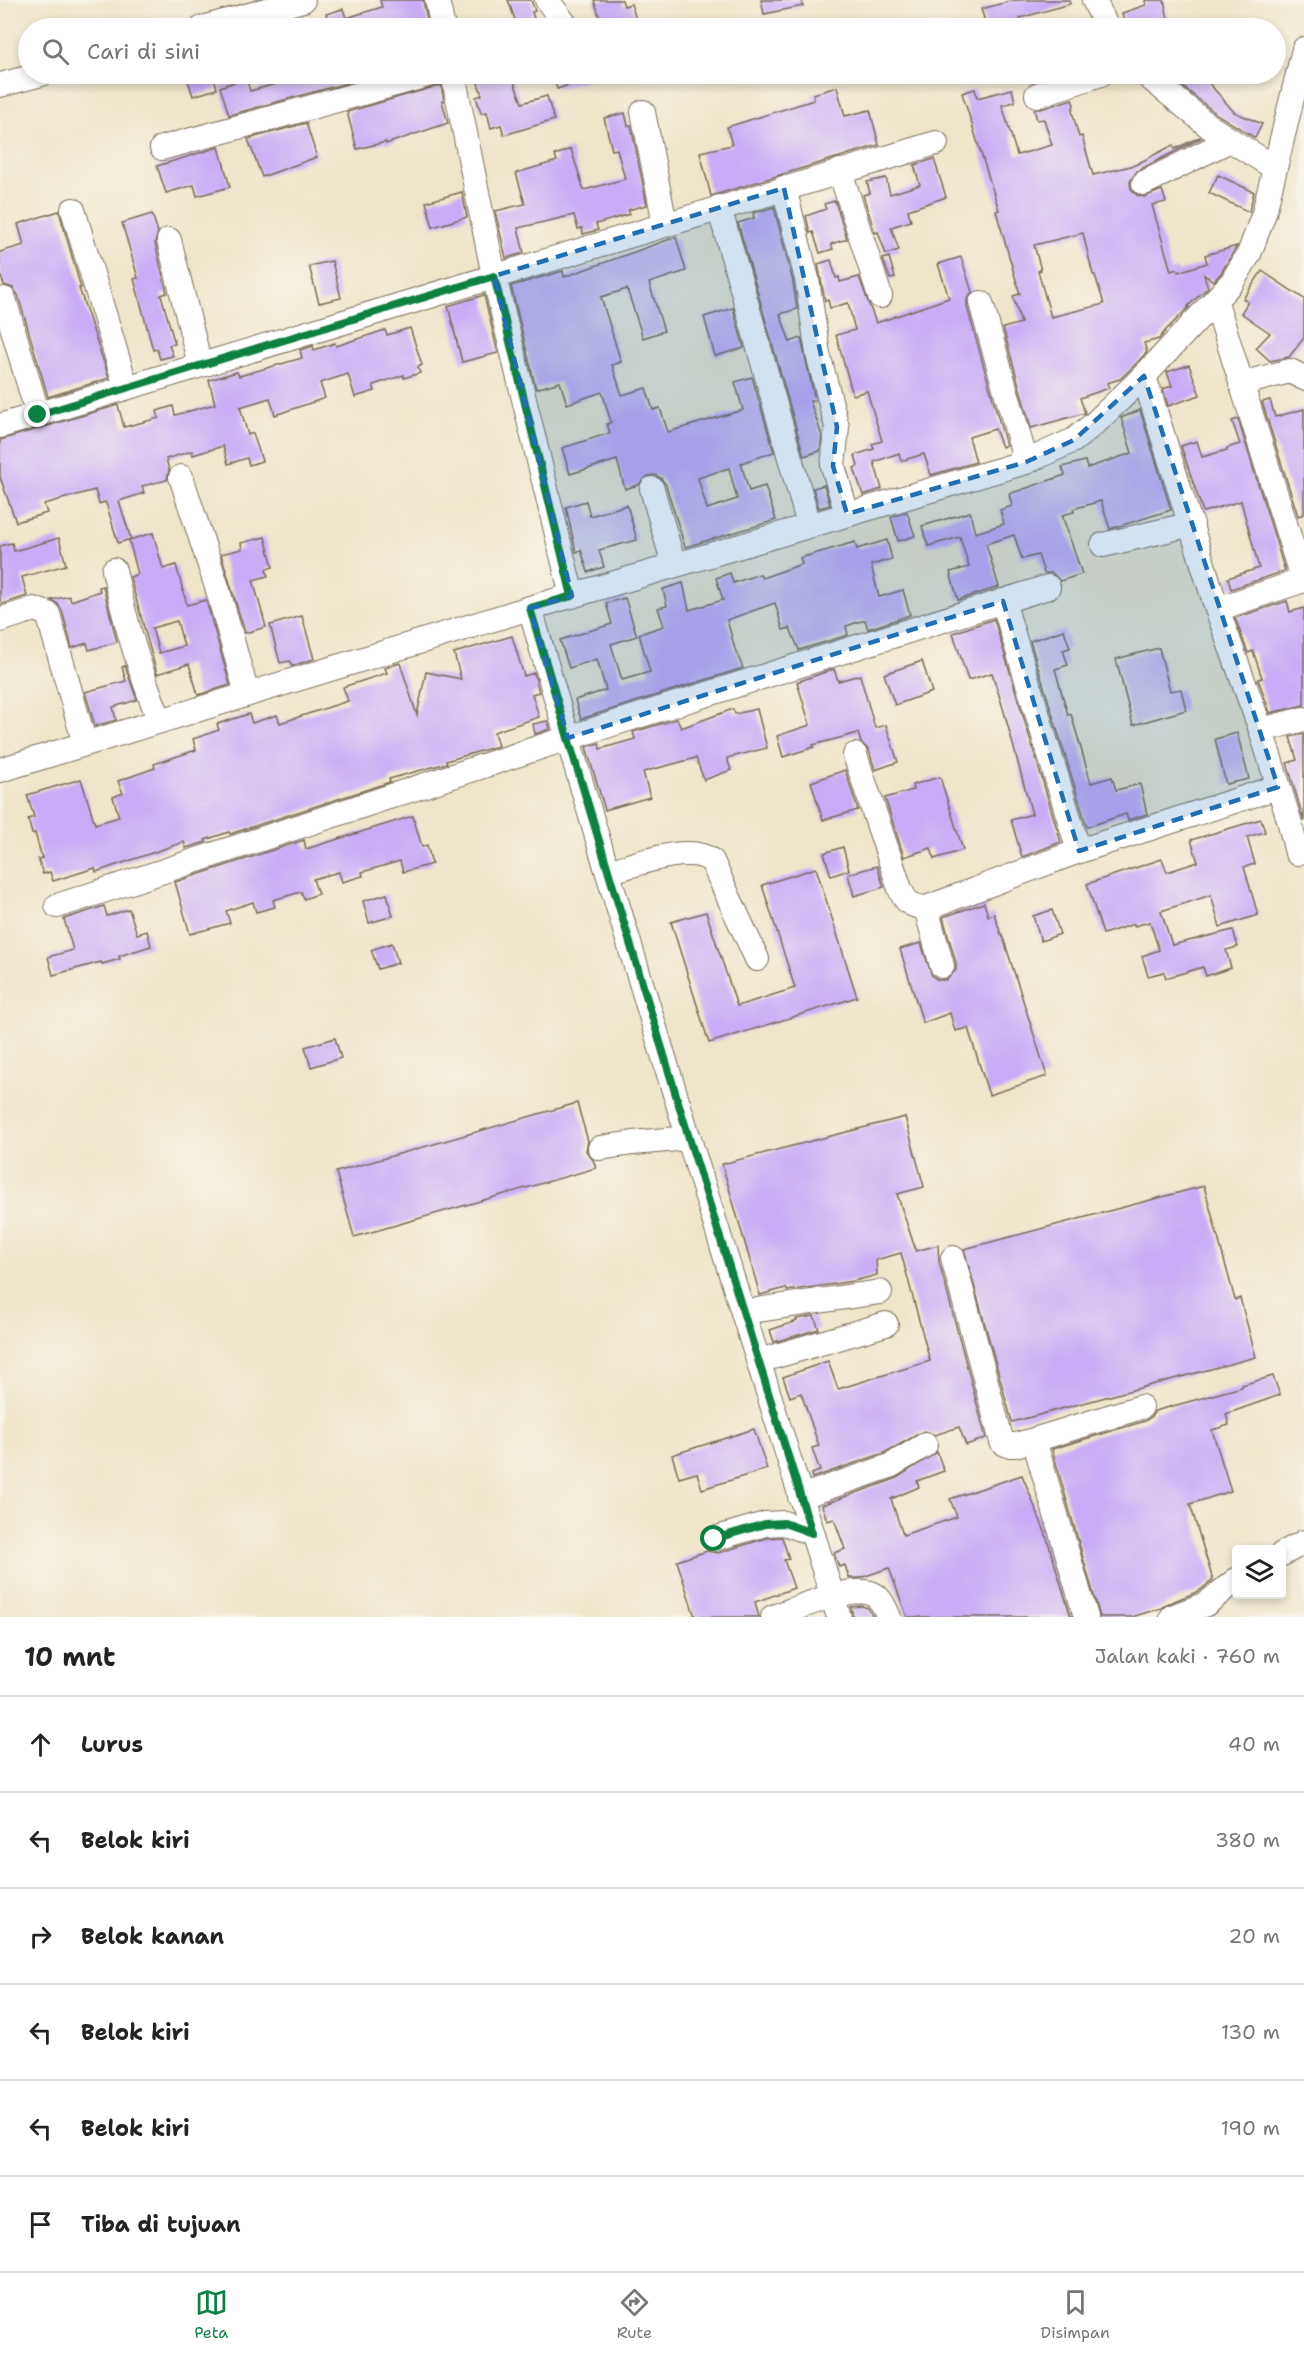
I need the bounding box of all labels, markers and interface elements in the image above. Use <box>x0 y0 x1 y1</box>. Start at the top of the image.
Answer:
search box <box>18 18 1286 84</box>
icon: search <box>39 35 72 68</box>
text: Cari di sini <box>87 37 200 66</box>
route end <box>24 401 50 427</box>
route start <box>700 1525 726 1551</box>
map controls <box>1232 1545 1286 1599</box>
button: layers <box>1232 1545 1286 1599</box>
text: 10 mnt <box>24 1639 115 1674</box>
text: Jalan kaki · 760 m <box>1094 1643 1280 1669</box>
icon: ahead <box>24 1728 57 1761</box>
text: Lurus <box>81 1730 143 1759</box>
text: 40 m <box>1228 1731 1280 1757</box>
icon: left <box>24 1824 57 1857</box>
text: Belok kiri <box>81 1826 190 1855</box>
text: 380 m <box>1215 1827 1280 1853</box>
icon: right <box>24 1920 57 1953</box>
text: Belok kanan <box>81 1922 224 1951</box>
text: 20 m <box>1229 1923 1280 1949</box>
icon: left <box>24 2016 57 2049</box>
text: Belok kiri <box>81 2018 190 2047</box>
text: 130 m <box>1221 2019 1280 2045</box>
icon: left <box>24 2112 57 2145</box>
text: Belok kiri <box>81 2114 190 2143</box>
text: 190 m <box>1221 2115 1280 2141</box>
icon: arrive <box>24 2208 57 2241</box>
text: Tiba di tujuan <box>81 2210 241 2239</box>
tab: Peta <box>194 2286 228 2343</box>
tab: Rute <box>617 2286 652 2343</box>
tab: Disimpan <box>1041 2286 1110 2343</box>

